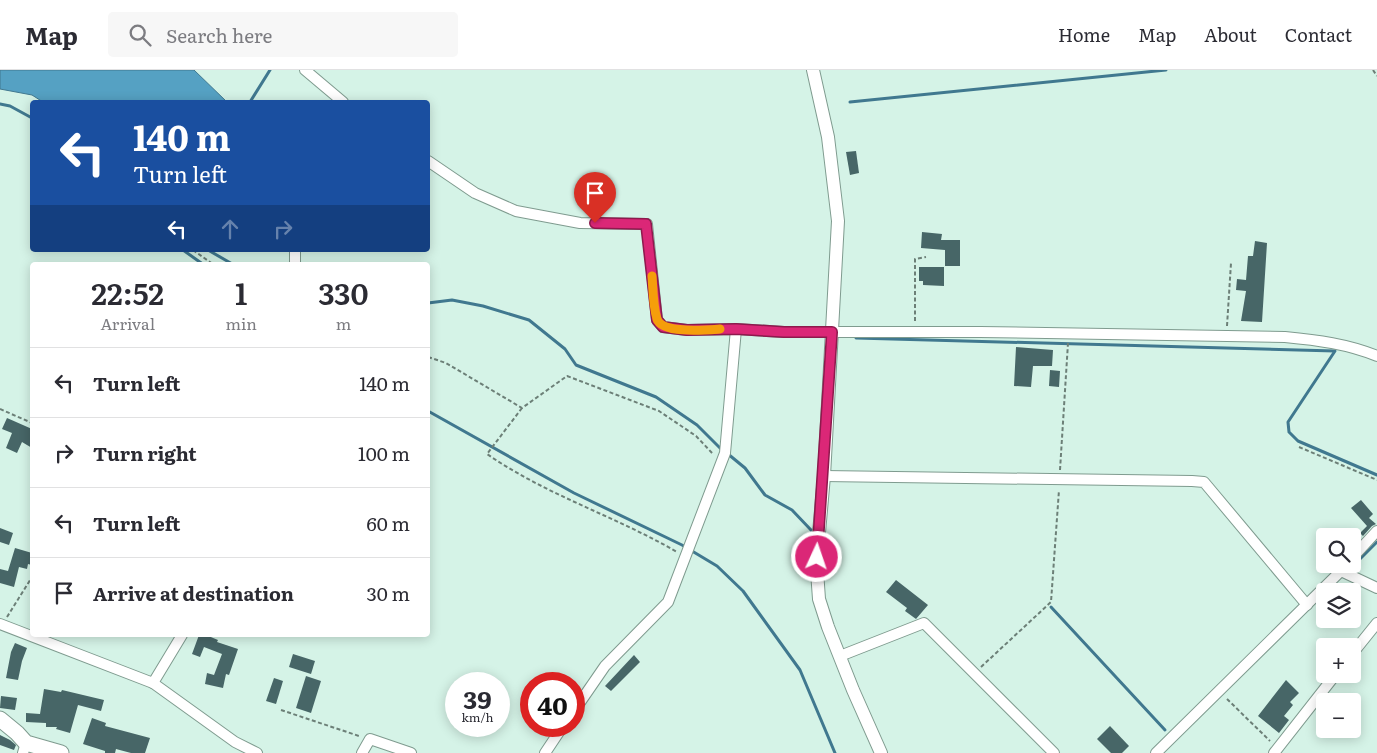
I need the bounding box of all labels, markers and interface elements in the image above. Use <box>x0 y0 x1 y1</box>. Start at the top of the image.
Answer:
search box <box>108 12 458 57</box>
text: Map <box>25 17 78 52</box>
icon: search <box>126 21 154 49</box>
text: Search here <box>166 21 272 49</box>
text: Home <box>1058 21 1110 48</box>
text: Map <box>1138 21 1176 48</box>
text: About <box>1204 21 1257 48</box>
text: Contact <box>1285 21 1352 48</box>
text: 140 m <box>133 110 231 162</box>
icon: left <box>50 120 115 185</box>
text: Turn left <box>133 157 227 190</box>
pin <box>574 172 616 223</box>
icon: arrive <box>581 179 609 207</box>
icon: left <box>163 215 191 243</box>
icon: ahead <box>216 215 244 243</box>
icon: right <box>269 215 297 243</box>
text: 22:52 <box>91 270 164 314</box>
text: 1 <box>235 270 247 314</box>
text: 330 <box>318 270 369 314</box>
text: Arrival <box>100 311 155 335</box>
text: min <box>225 311 257 335</box>
text: m <box>336 311 351 335</box>
icon: left <box>50 369 78 397</box>
text: Turn left <box>93 369 180 397</box>
text: 140 m <box>359 369 410 397</box>
icon: right <box>50 439 78 467</box>
text: Turn right <box>93 439 197 467</box>
text: 100 m <box>358 439 410 467</box>
icon: left <box>50 509 78 537</box>
text: Turn left <box>93 509 180 537</box>
text: 60 m <box>367 509 410 537</box>
map controls <box>1316 528 1361 738</box>
button: search <box>1316 528 1361 573</box>
position arrow <box>790 530 842 582</box>
icon: arrive <box>50 579 78 607</box>
text: Arrive at destination <box>93 579 294 607</box>
text: 30 m <box>366 579 410 607</box>
button: layers <box>1316 583 1361 628</box>
button: + <box>1316 638 1361 683</box>
speed limit sign: 40 <box>520 672 585 737</box>
text: 39 <box>463 680 492 717</box>
button: − <box>1316 693 1361 738</box>
text: km/h <box>462 708 493 726</box>

